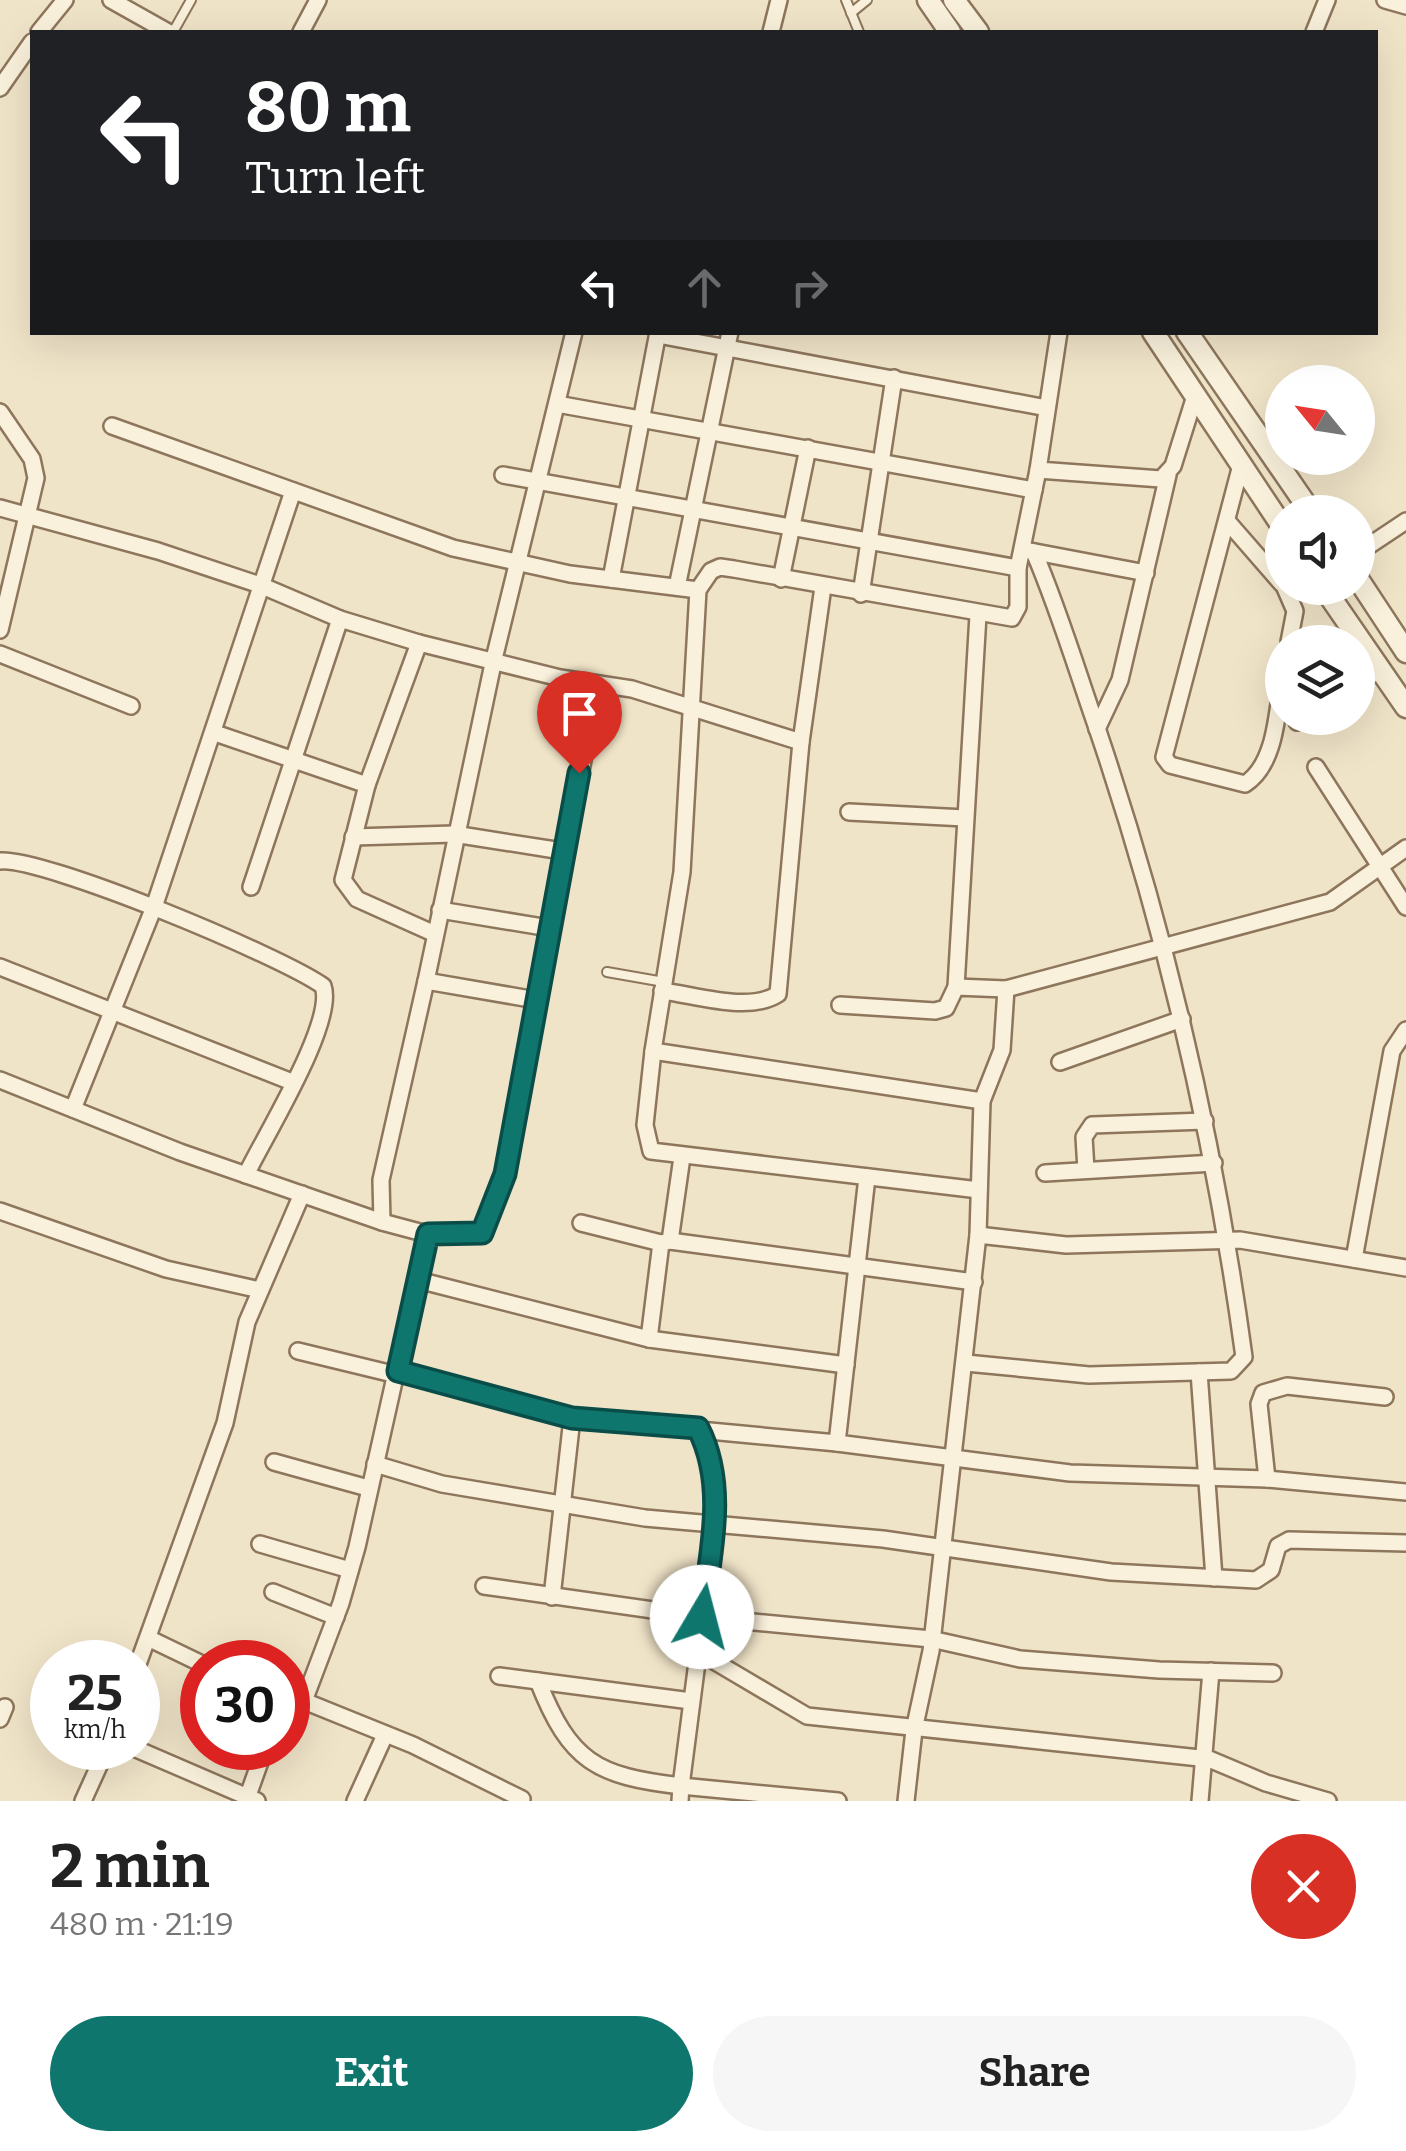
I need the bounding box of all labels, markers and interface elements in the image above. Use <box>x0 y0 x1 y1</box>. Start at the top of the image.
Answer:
text: 80 m <box>245 66 411 150</box>
icon: left <box>80 70 210 200</box>
text: Turn left <box>245 151 425 205</box>
icon: left <box>572 260 627 315</box>
icon: ahead <box>677 260 732 315</box>
icon: right <box>782 260 837 315</box>
north arrow <box>1265 365 1375 475</box>
map controls <box>1265 365 1375 735</box>
button: sound <box>1265 495 1375 605</box>
button: layers <box>1265 625 1375 735</box>
pin <box>537 671 622 774</box>
icon: arrive <box>552 686 607 741</box>
position arrow <box>650 1565 754 1669</box>
speed limit sign: 30 <box>180 1640 310 1770</box>
text: 25 <box>67 1663 123 1723</box>
text: km/h <box>64 1715 126 1745</box>
text: 2 min <box>50 1831 210 1903</box>
button: close <box>1251 1834 1356 1939</box>
text: 480 m · 21:19 <box>50 1905 234 1943</box>
button: Exit <box>50 2016 693 2131</box>
button: Share <box>713 2016 1356 2131</box>

